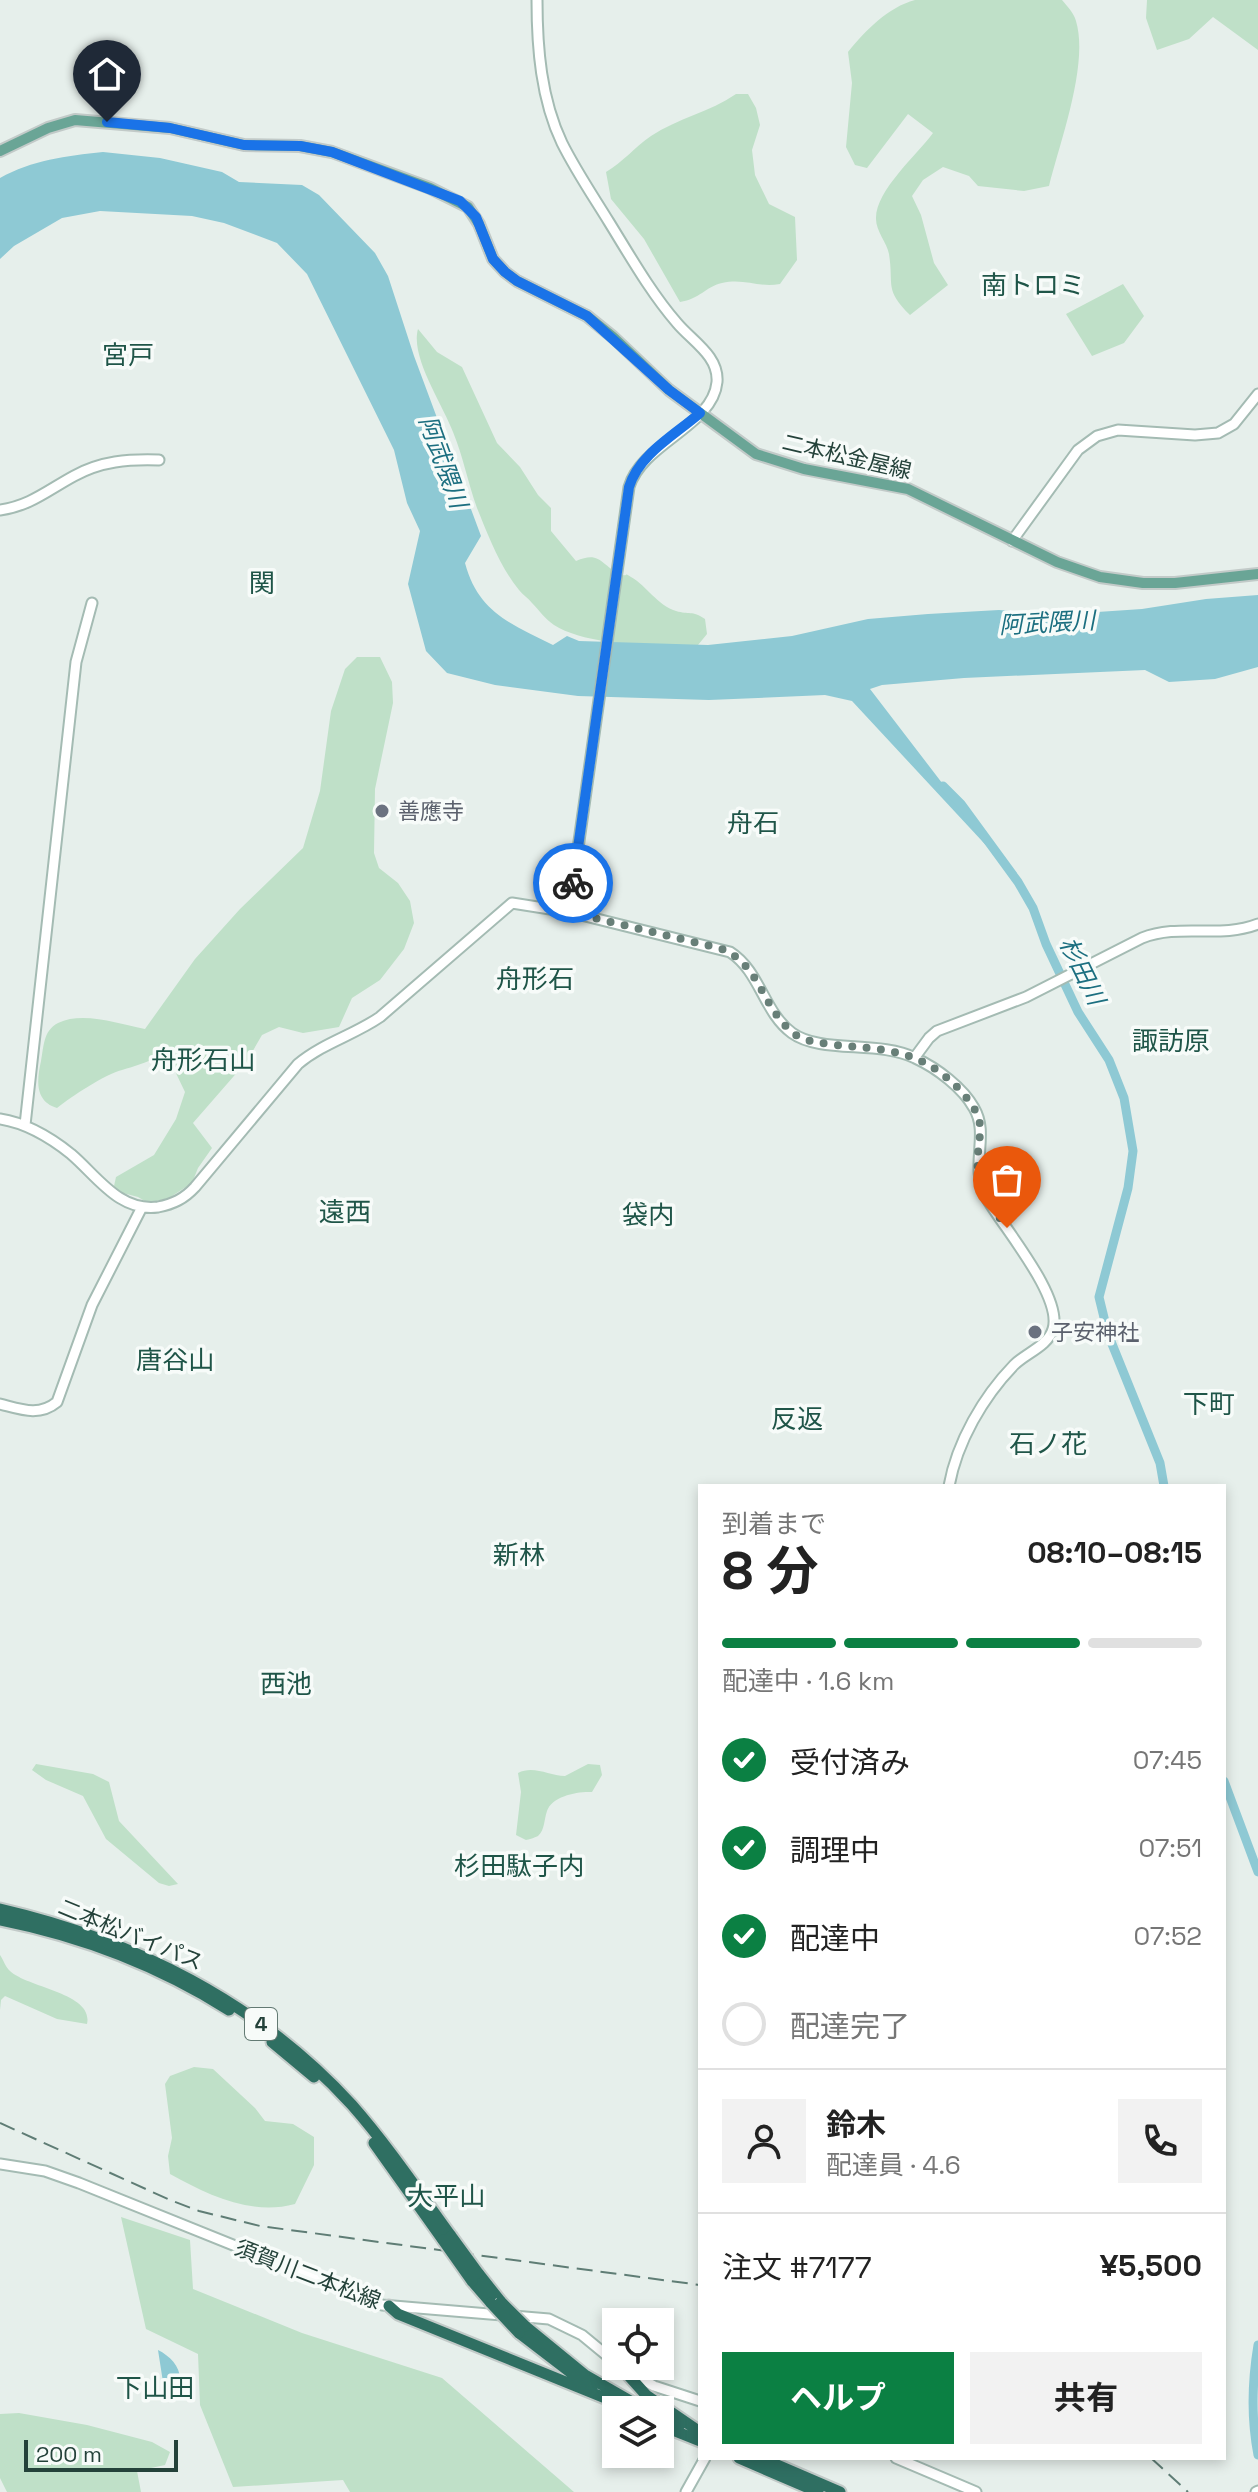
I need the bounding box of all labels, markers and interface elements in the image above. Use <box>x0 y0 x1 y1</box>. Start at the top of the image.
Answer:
pin <box>73 40 141 122</box>
icon: home <box>85 52 129 96</box>
district label: 南トロミ <box>981 268 1085 302</box>
district label: 宮戸 <box>102 338 154 372</box>
water label: 阿武隈川 <box>412 411 475 515</box>
street label: 二本松金屋線 <box>780 428 914 484</box>
district label: 関 <box>249 566 275 600</box>
water label: 阿武隈川 <box>998 604 1099 640</box>
place label: 善應寺 <box>398 797 464 825</box>
marker: 善應寺 <box>373 802 391 820</box>
district label: 舟石 <box>727 806 779 840</box>
courier <box>533 843 613 923</box>
icon: bike <box>551 861 595 905</box>
water label: 杉田川 <box>1053 932 1113 1013</box>
district label: 舟形石 <box>496 962 574 996</box>
district label: 諏訪原 <box>1132 1024 1210 1058</box>
district label: 舟形石山 <box>151 1043 255 1077</box>
pin <box>973 1146 1041 1228</box>
icon: bag <box>985 1158 1029 1202</box>
district label: 遠西 <box>319 1195 371 1229</box>
district label: 袋内 <box>622 1198 674 1232</box>
place label: 子安神社 <box>1051 1318 1139 1346</box>
marker: 子安神社 <box>1026 1323 1044 1341</box>
district label: 唐谷山 <box>136 1343 214 1377</box>
district label: 下町 <box>1183 1387 1235 1421</box>
district label: 反返 <box>771 1402 823 1436</box>
district label: 石ノ花 <box>1009 1427 1087 1461</box>
text: 到着まで <box>722 1507 826 1541</box>
text: 08:10–08:15 <box>1027 1533 1202 1572</box>
district label: 新林 <box>493 1538 545 1572</box>
text: 8 分 <box>722 1538 818 1604</box>
text: 配達中 · 1.6 km <box>722 1664 894 1698</box>
district label: 西池 <box>260 1667 312 1701</box>
icon: check <box>722 1738 766 1782</box>
text: 受付済み <box>790 1743 910 1782</box>
text: 07:45 <box>1133 1743 1202 1777</box>
icon: check <box>722 1826 766 1870</box>
text: 調理中 <box>790 1831 880 1870</box>
text: 07:51 <box>1138 1831 1202 1865</box>
district label: 杉田駄子内 <box>454 1849 584 1883</box>
street label: 二本松バイパス <box>55 1892 207 1976</box>
icon: check <box>722 1914 766 1958</box>
text: 配達中 <box>790 1919 880 1958</box>
text: 07:52 <box>1134 1919 1202 1953</box>
text: 配達完了 <box>790 2007 910 2046</box>
road number: 4 <box>245 2008 277 2040</box>
button: person <box>722 2099 806 2183</box>
button: phone <box>1118 2099 1202 2183</box>
text: 鈴木 <box>826 2105 886 2144</box>
text: 配達員 · 4.6 <box>826 2148 961 2182</box>
district label: 大平山 <box>407 2179 485 2213</box>
street label: 須賀川二本松線 <box>231 2233 385 2315</box>
text: ¥5,500 <box>1100 2246 1202 2285</box>
text: 注文 #7177 <box>722 2248 872 2287</box>
map controls <box>602 2308 674 2468</box>
button: locate <box>602 2308 674 2380</box>
button: ヘルプ <box>722 2352 954 2444</box>
button: 共有 <box>970 2352 1202 2444</box>
district label: 下山田 <box>116 2371 194 2405</box>
button: layers <box>602 2396 674 2468</box>
scale bar <box>24 2436 178 2472</box>
text: 200 m <box>36 2440 102 2468</box>

